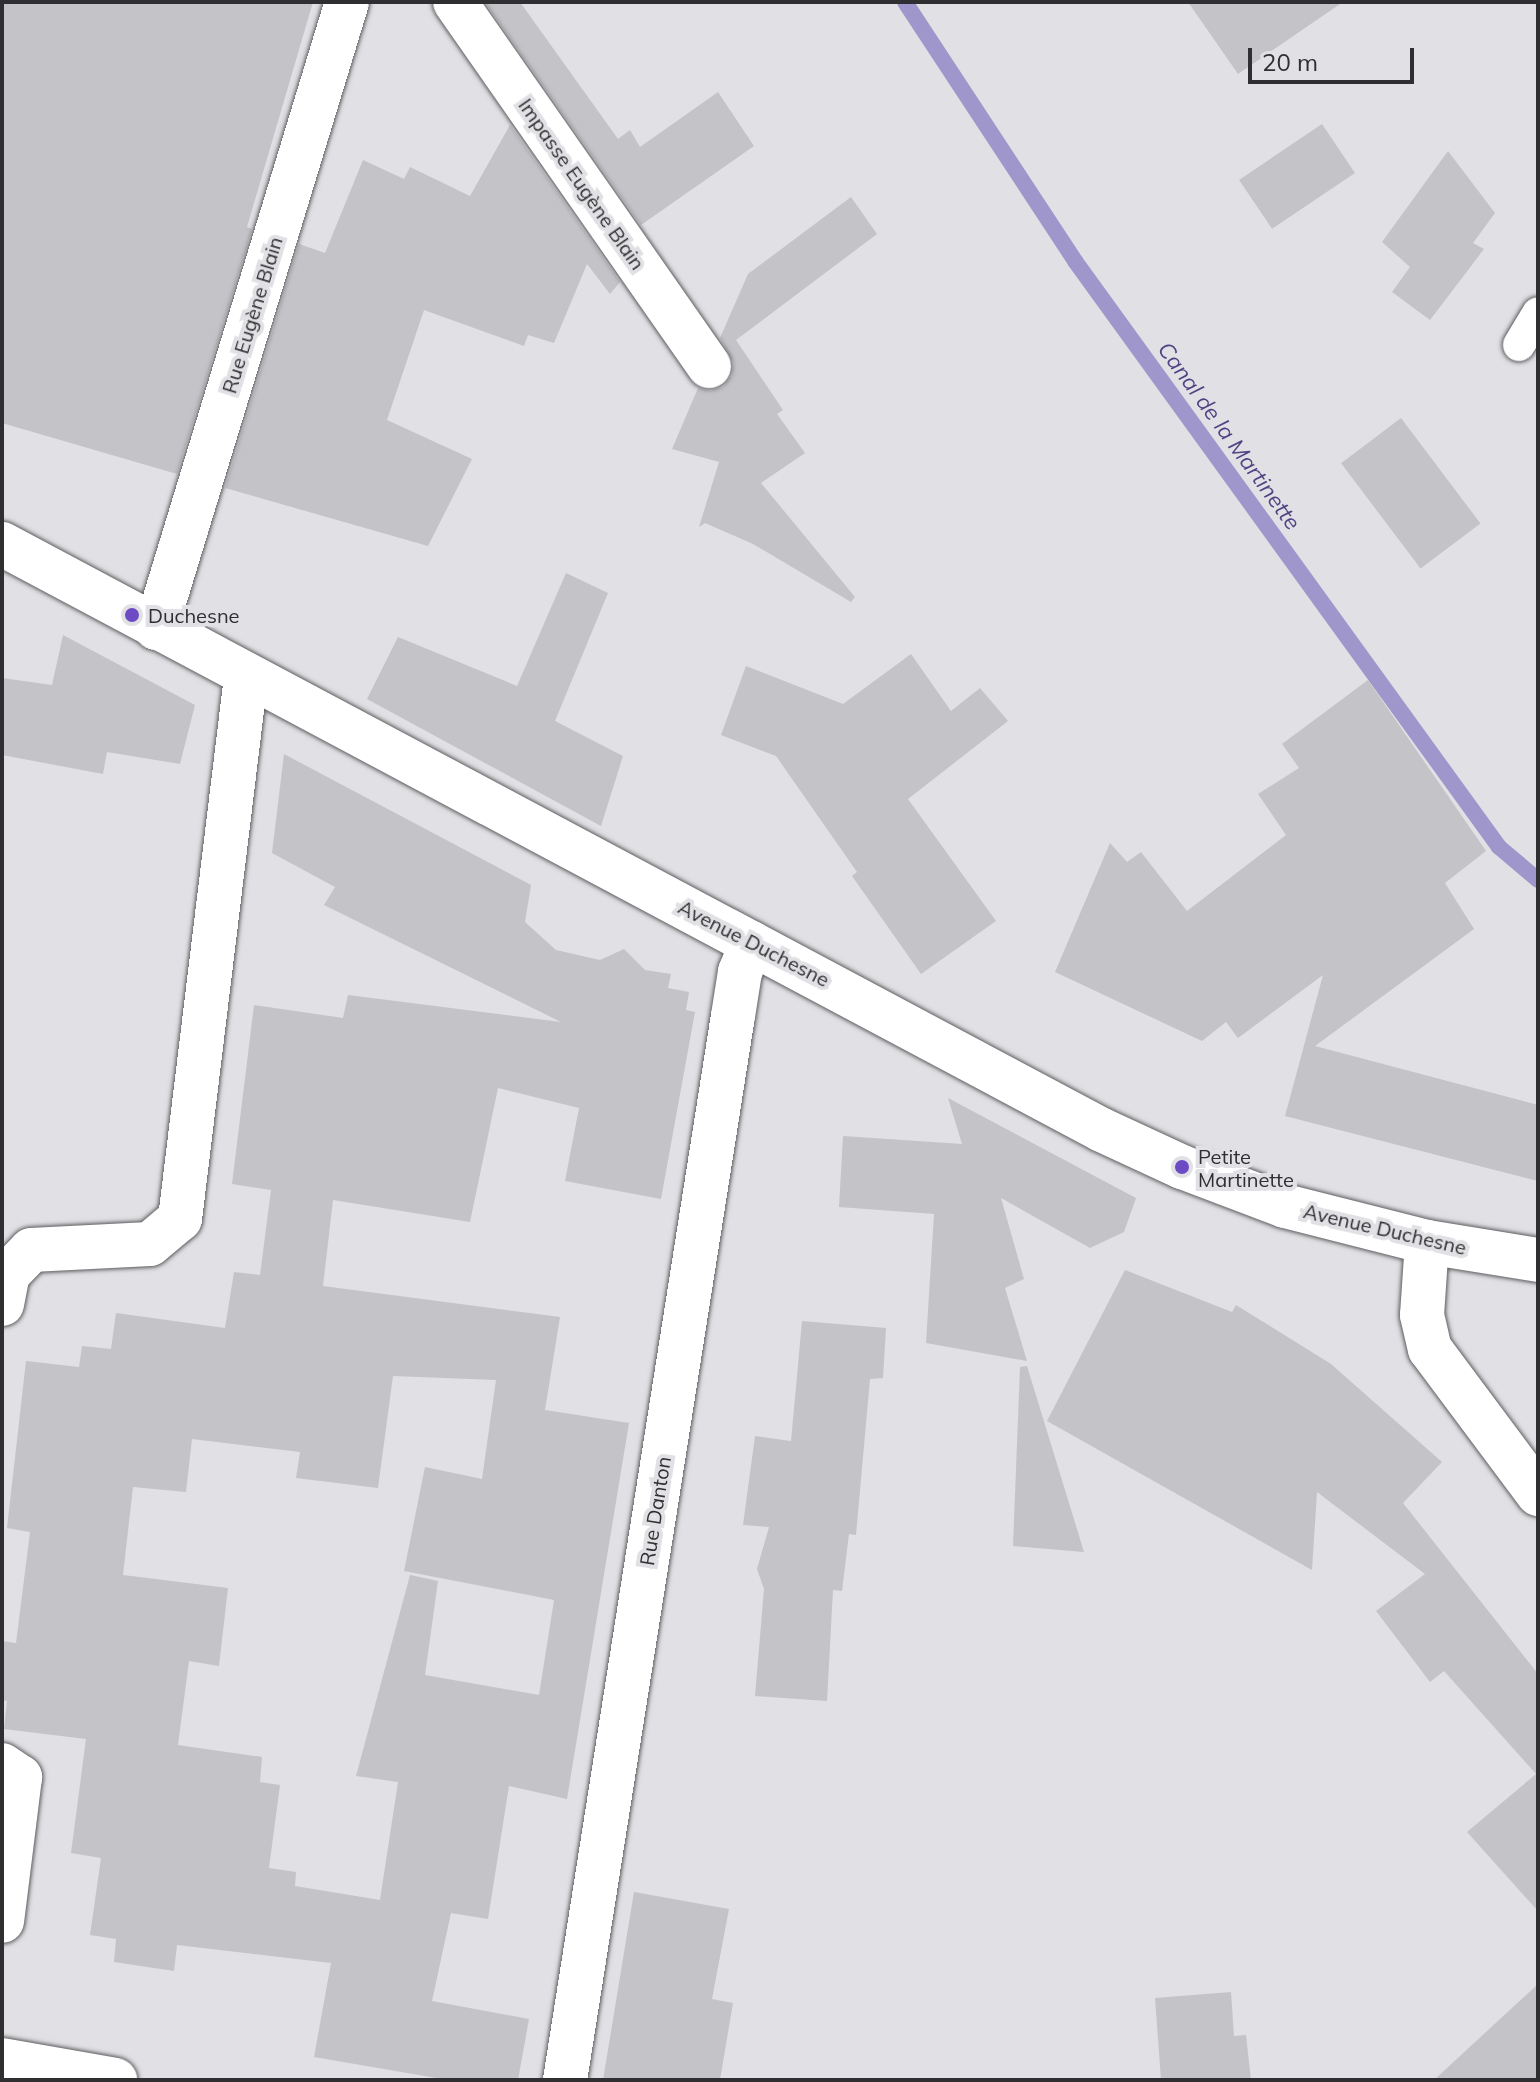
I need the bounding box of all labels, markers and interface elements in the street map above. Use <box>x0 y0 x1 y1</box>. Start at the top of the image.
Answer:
scale bar <box>1252 32 1418 82</box>
text: 20 m <box>1262 47 1318 77</box>
street label: Impasse Eugène Blain <box>514 94 650 274</box>
street label: Rue Eugène Blain <box>217 234 287 396</box>
water label: Canal de la Martinette <box>1152 337 1306 535</box>
place label: Duchesne <box>148 603 239 627</box>
marker: Duchesne <box>123 606 141 624</box>
street label: Avenue Duchesne <box>674 895 834 991</box>
place label: Petite Martinette <box>1198 1144 1294 1191</box>
marker: Petite Martinette <box>1173 1158 1191 1176</box>
street label: Avenue Duchesne <box>1301 1199 1469 1259</box>
street label: Rue Danton <box>635 1455 675 1567</box>

